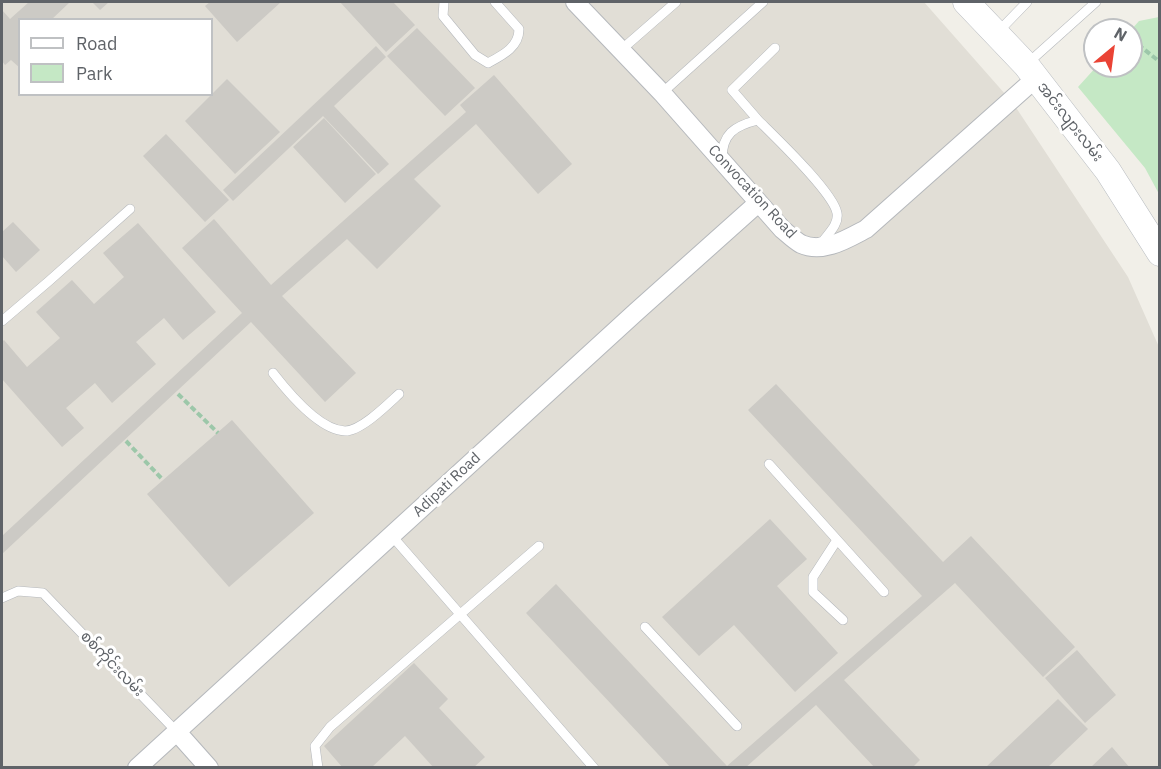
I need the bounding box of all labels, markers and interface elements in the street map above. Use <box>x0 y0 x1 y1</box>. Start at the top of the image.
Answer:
legend <box>18 18 213 96</box>
north arrow <box>1083 18 1143 78</box>
text: N <box>1111 22 1131 46</box>
text: Road <box>76 32 117 55</box>
text: Park <box>76 62 112 85</box>
street label: အင်းလျားလမ်း <box>1033 79 1107 165</box>
street label: Convocation Road <box>704 142 800 242</box>
street label: Adipati Road <box>409 449 485 521</box>
street label: စစ်ကိုင်းလမ်း <box>76 627 148 701</box>

